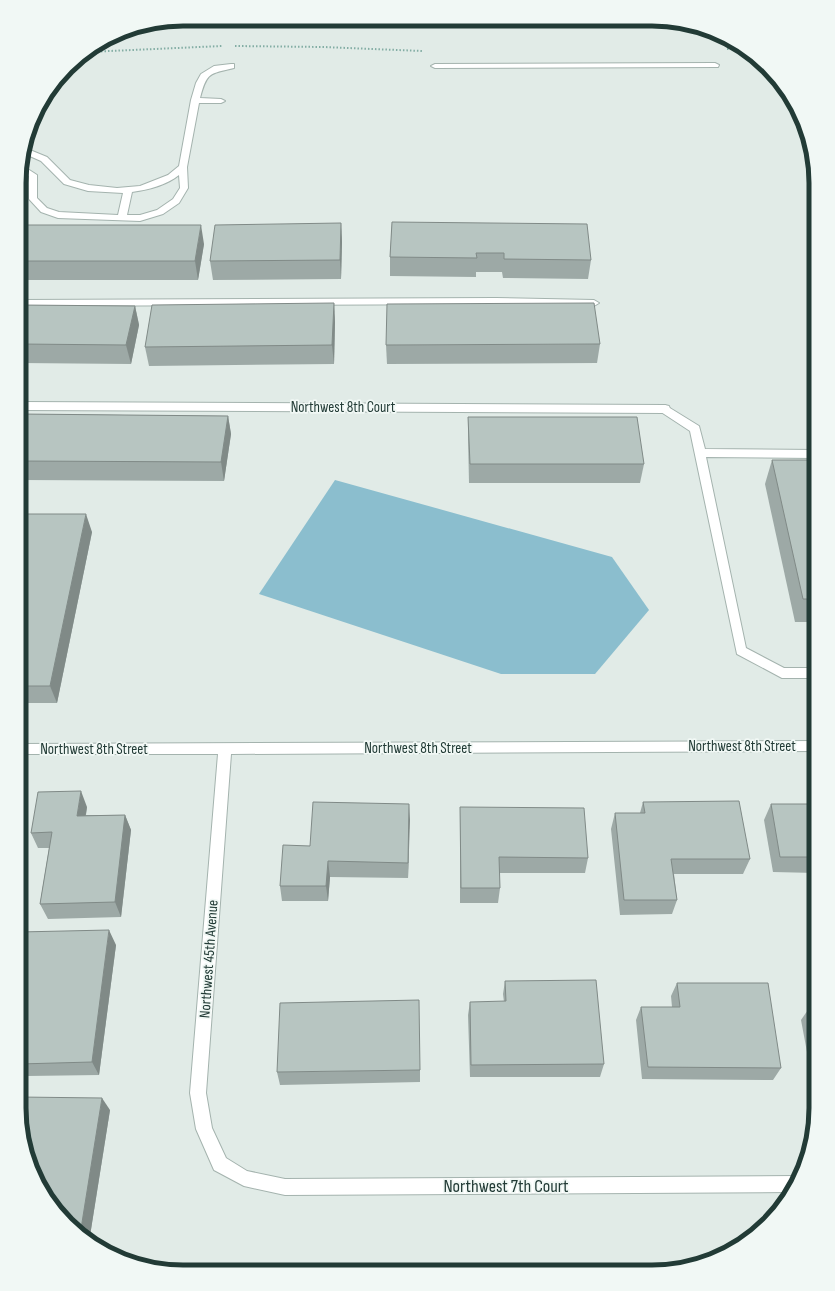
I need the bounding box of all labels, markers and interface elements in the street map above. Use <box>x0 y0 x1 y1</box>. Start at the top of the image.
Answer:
street label: Northwest 8th Court <box>291 398 396 417</box>
street label: Northwest 8th Street <box>688 737 796 756</box>
street label: Northwest 8th Street <box>364 739 472 758</box>
street label: Northwest 8th Street <box>40 740 148 759</box>
street label: Northwest 45th Avenue <box>195 899 223 1019</box>
street label: Northwest 7th Court <box>443 1176 569 1197</box>

